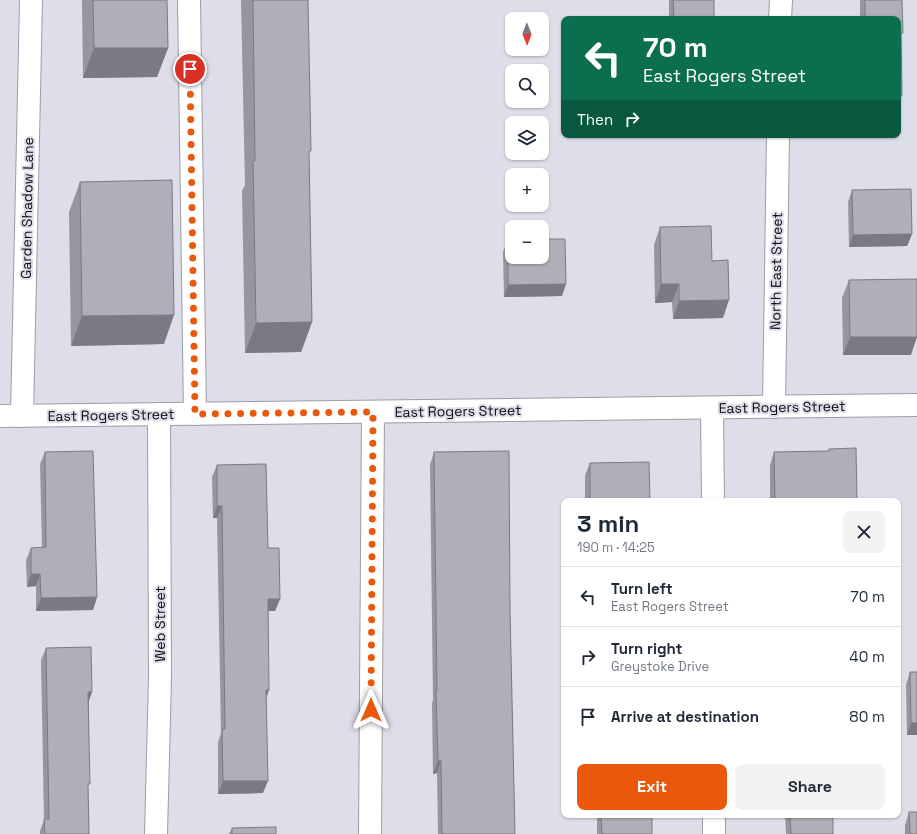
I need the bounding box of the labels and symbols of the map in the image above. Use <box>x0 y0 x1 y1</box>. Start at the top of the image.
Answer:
north arrow <box>505 12 549 56</box>
pin <box>173 52 207 86</box>
street label: Garden Shadow Lane <box>17 137 37 279</box>
street label: North East Street <box>766 212 786 330</box>
street label: East Rogers Street <box>718 397 846 417</box>
street label: East Rogers Street <box>394 401 522 421</box>
street label: East Rogers Street <box>47 405 175 425</box>
street label: Web Street <box>151 586 169 662</box>
position arrow <box>350 689 392 731</box>

